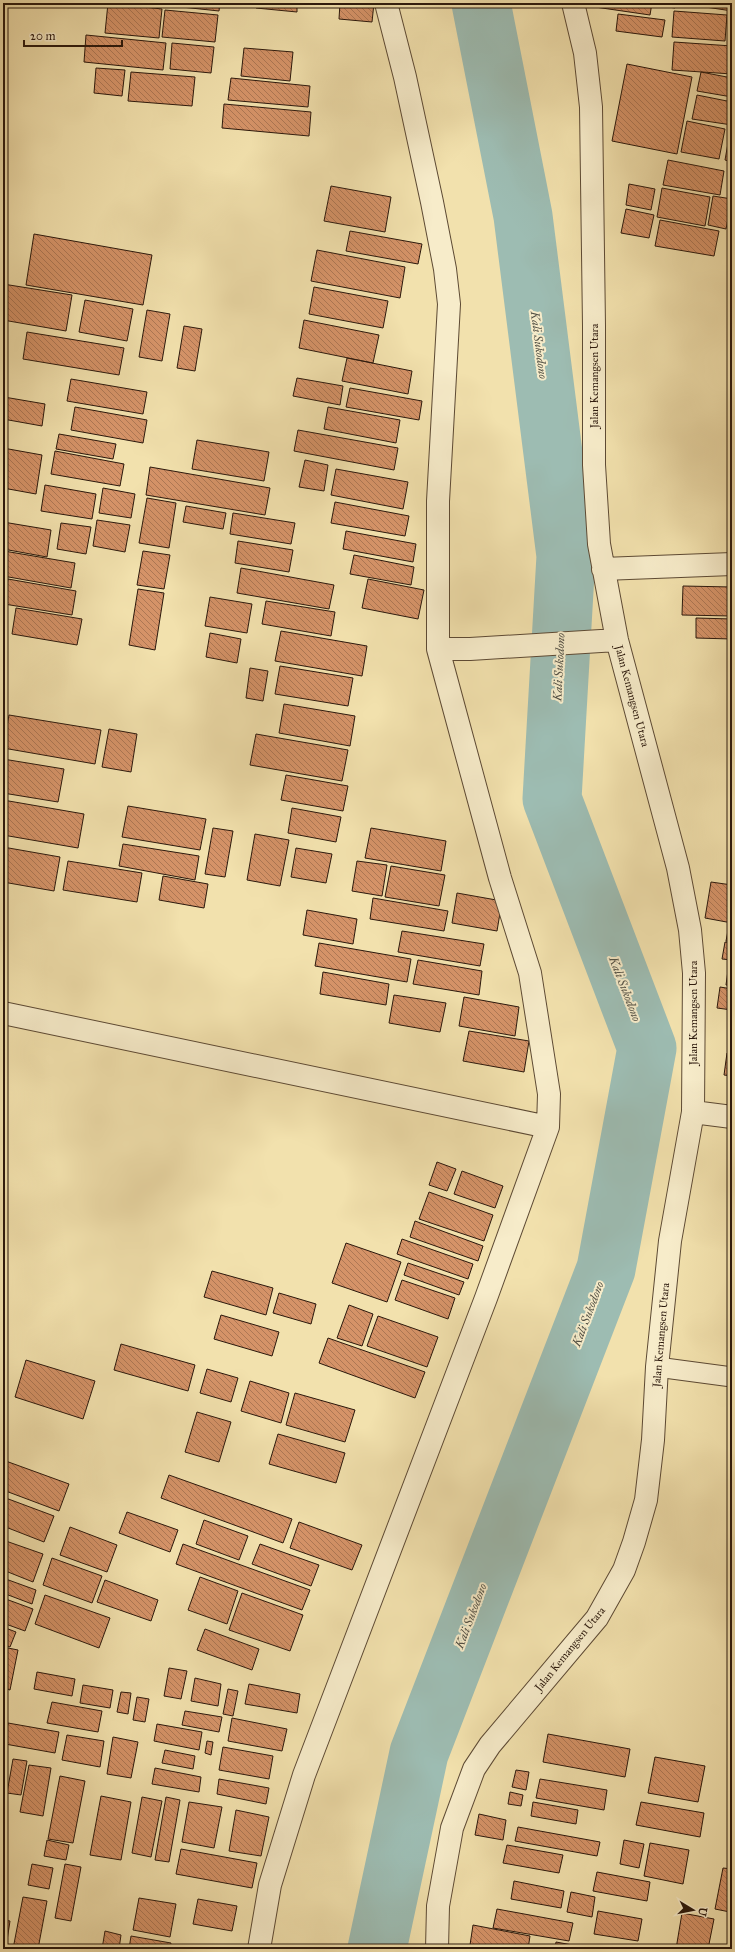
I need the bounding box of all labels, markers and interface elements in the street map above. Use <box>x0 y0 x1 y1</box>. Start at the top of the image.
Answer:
scale bar <box>24 22 122 48</box>
text: 20 m <box>30 29 56 43</box>
water label: Kali Sukodono <box>528 309 550 380</box>
street label: Jalan Kemangsen Utara <box>588 323 602 429</box>
water label: Kali Sukodono <box>550 632 568 702</box>
street label: Jalan Kemangsen Utara <box>611 643 652 749</box>
water label: Kali Sukodono <box>606 954 644 1024</box>
street label: Jalan Kemangsen Utara <box>687 960 701 1066</box>
water label: Kali Sukodono <box>569 1279 607 1349</box>
street label: Jalan Kemangsen Utara <box>650 1282 673 1389</box>
water label: Kali Sukodono <box>452 1581 490 1651</box>
street label: Jalan Kemangsen Utara <box>531 1604 609 1695</box>
north arrow <box>673 1890 713 1930</box>
text: U <box>695 1906 710 1917</box>

